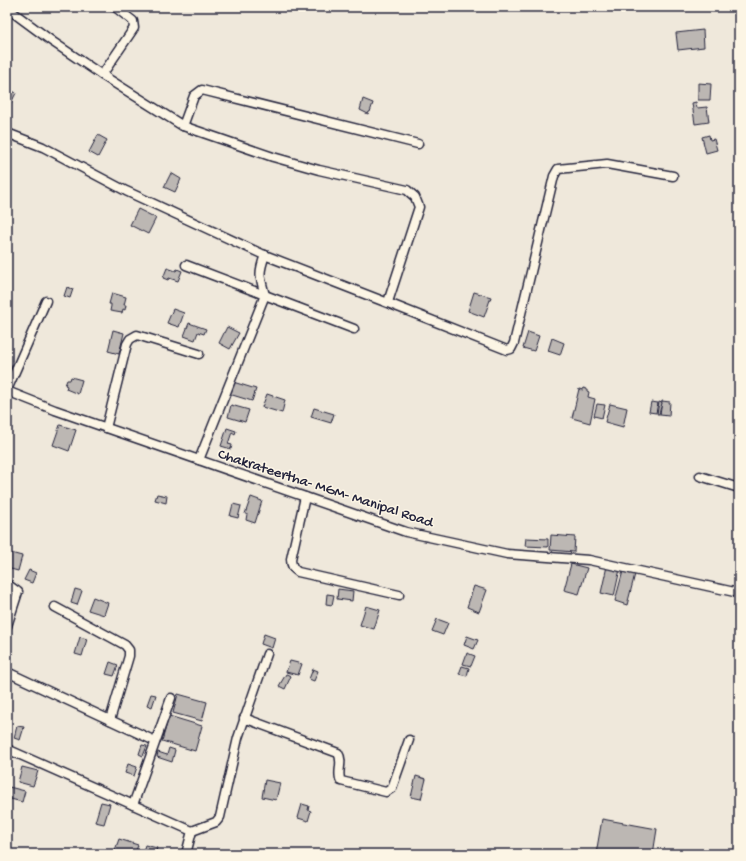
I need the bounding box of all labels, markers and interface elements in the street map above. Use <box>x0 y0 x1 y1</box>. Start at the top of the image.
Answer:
street label: Chakrateertha- MGM- Manipal Road <box>215 445 437 533</box>

